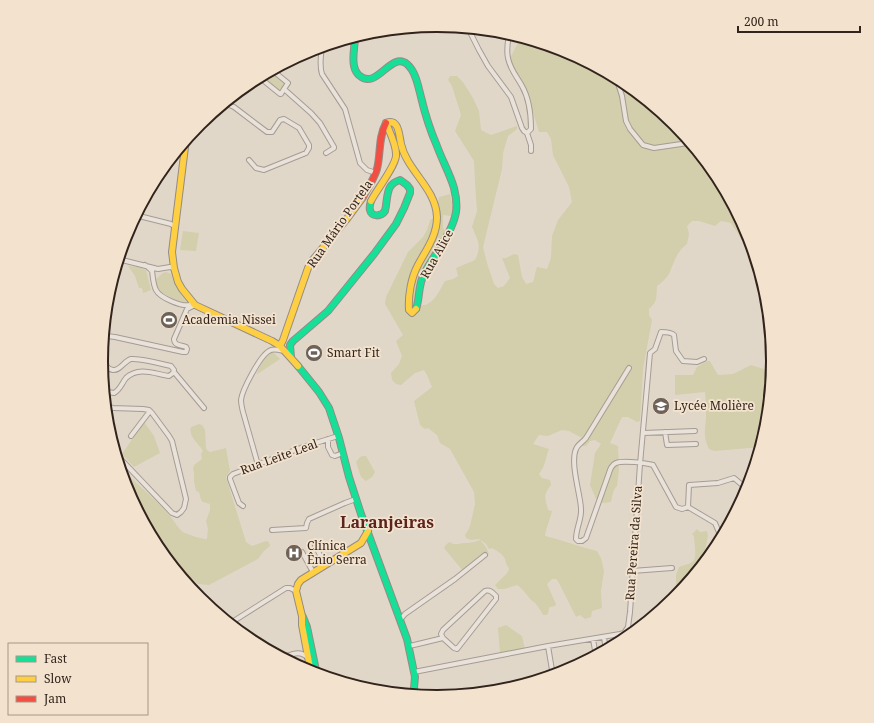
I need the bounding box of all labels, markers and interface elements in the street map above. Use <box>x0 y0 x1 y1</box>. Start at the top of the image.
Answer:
scale bar <box>738 8 860 34</box>
text: 200 m <box>744 13 779 30</box>
street label: Rua Mário Portela <box>303 176 376 271</box>
street label: Rua Alice <box>416 226 457 281</box>
sports icon: Academia Nissei <box>159 310 179 330</box>
place label: Academia Nissei <box>182 311 276 328</box>
sports icon: Smart Fit <box>304 343 324 363</box>
place label: Smart Fit <box>327 344 380 361</box>
school or university icon: Lycée Molière <box>651 396 671 416</box>
place label: Lycée Molière <box>674 397 754 414</box>
street label: Rua Leite Leal <box>238 435 320 478</box>
street label: Rua Pereira da Silva <box>621 485 646 601</box>
district label: Laranjeiras <box>340 511 434 533</box>
place label: Clínica Ênio Serra <box>307 537 367 568</box>
hospital icon: Clínica Ênio Serra <box>284 543 304 563</box>
legend <box>8 643 148 715</box>
text: Fast <box>44 650 67 667</box>
text: Slow <box>44 670 72 687</box>
text: Jam <box>43 690 66 707</box>

